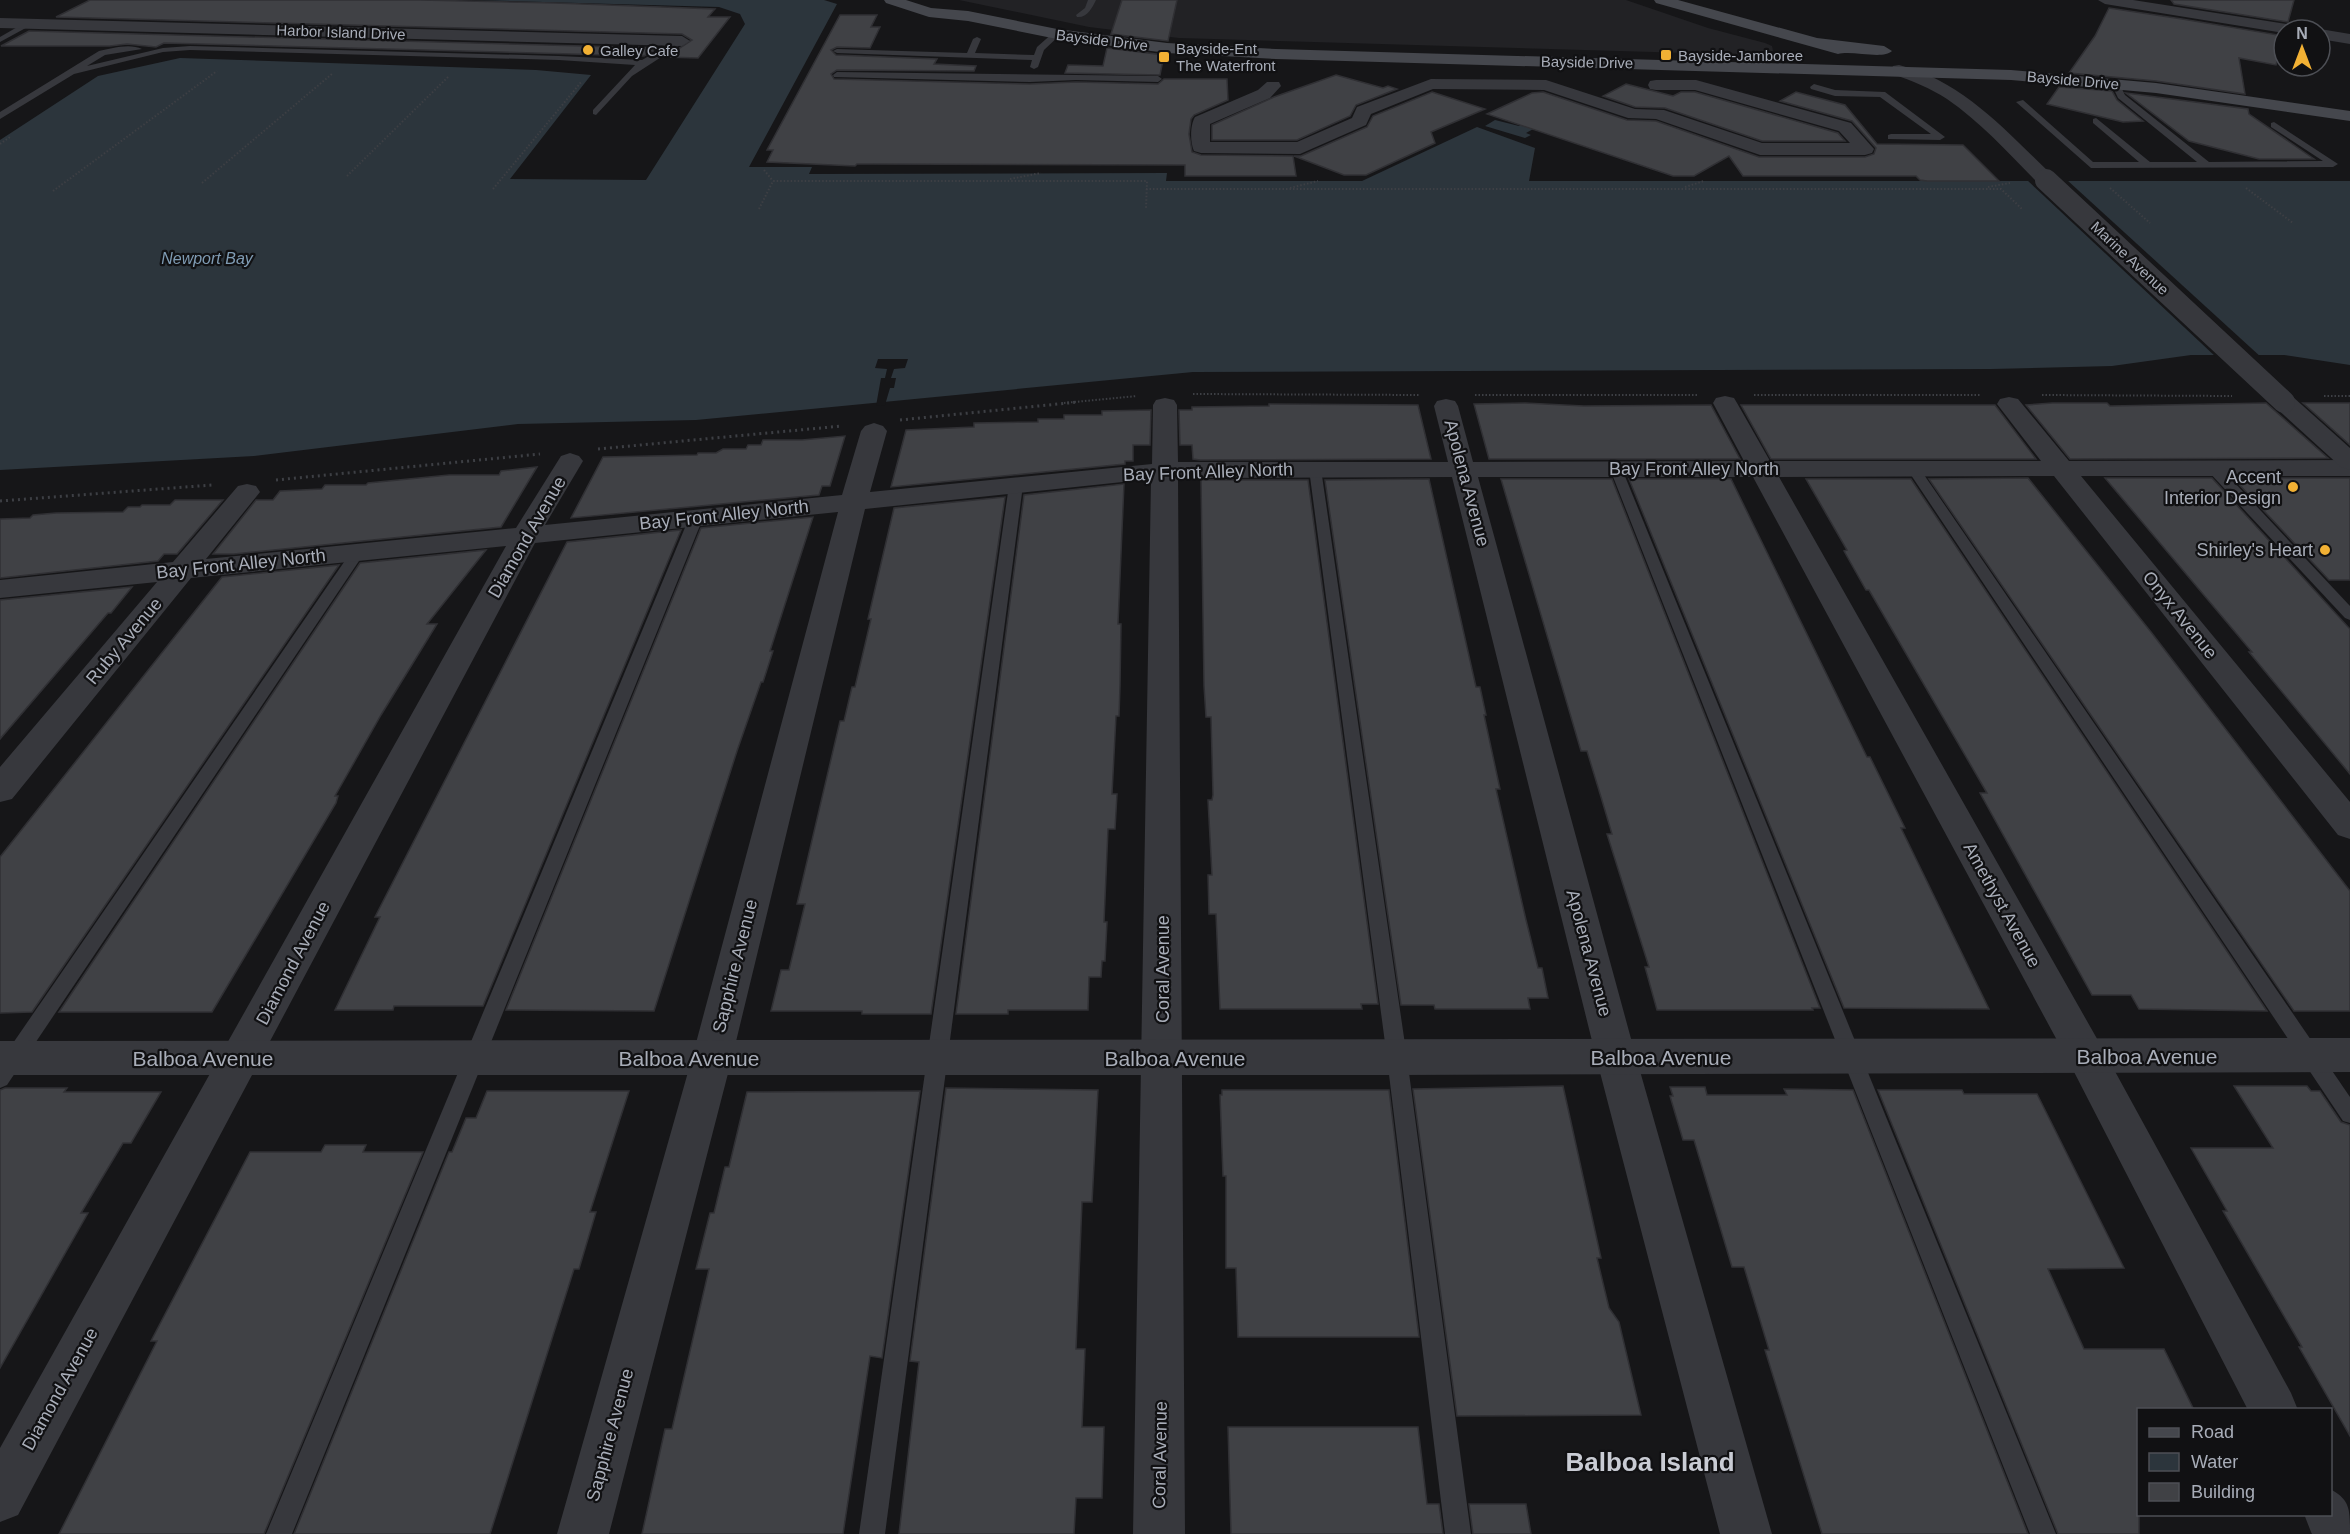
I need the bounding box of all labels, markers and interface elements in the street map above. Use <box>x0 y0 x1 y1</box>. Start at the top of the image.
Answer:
north arrow <box>2272 18 2332 78</box>
street label: Harbor Island Drive <box>276 21 406 43</box>
text: N <box>2296 25 2308 42</box>
street label: Bayside Drive <box>1055 26 1149 54</box>
place label: Bayside-Ent The Waterfront <box>1176 40 1276 74</box>
place label: Galley Cafe <box>600 42 678 59</box>
marker: Galley Cafe <box>581 43 595 57</box>
place label: Bayside-Jamboree <box>1678 47 1803 64</box>
marker: Bayside-Jamboree <box>1659 48 1673 62</box>
marker: Bayside-Ent The Waterfront <box>1157 50 1171 64</box>
street label: Bayside Drive <box>1541 53 1633 71</box>
street label: Bayside Drive <box>2026 67 2120 93</box>
street label: Marine Avenue <box>2088 218 2172 298</box>
water label: Newport Bay <box>161 250 254 267</box>
street label: Apolena Avenue <box>1440 417 1494 549</box>
street label: Bay Front Alley North <box>1123 459 1293 485</box>
street label: Bay Front Alley North <box>1609 459 1779 479</box>
place label: Accent Interior Design <box>2164 467 2281 508</box>
street label: Diamond Avenue <box>484 473 570 601</box>
marker: Accent Interior Design <box>2286 480 2300 494</box>
street label: Bay Front Alley North <box>638 496 810 534</box>
place label: Shirley's Heart <box>2197 540 2313 560</box>
marker: Shirley's Heart <box>2318 543 2332 557</box>
street label: Bay Front Alley North <box>155 545 327 583</box>
street label: Onyx Avenue <box>2139 567 2221 663</box>
street label: Ruby Avenue <box>82 594 166 688</box>
street label: Amethyst Avenue <box>1959 839 2045 971</box>
street label: Apolena Avenue <box>1562 887 1616 1019</box>
street label: Sapphire Avenue <box>709 897 761 1035</box>
street label: Diamond Avenue <box>252 898 334 1028</box>
street label: Coral Avenue <box>1153 915 1173 1023</box>
street label: Balboa Avenue <box>2077 1045 2217 1068</box>
street label: Balboa Avenue <box>1591 1046 1731 1069</box>
street label: Balboa Avenue <box>133 1047 273 1070</box>
street label: Balboa Avenue <box>619 1047 759 1070</box>
street label: Balboa Avenue <box>1105 1047 1245 1070</box>
street label: Diamond Avenue <box>18 1324 102 1454</box>
street label: Sapphire Avenue <box>583 1366 637 1504</box>
street label: Coral Avenue <box>1149 1401 1171 1509</box>
legend <box>2137 1408 2332 1516</box>
text: Road <box>2191 1422 2234 1442</box>
district label: Balboa Island <box>1565 1447 1735 1477</box>
text: Water <box>2191 1452 2238 1472</box>
text: Building <box>2191 1482 2255 1502</box>

